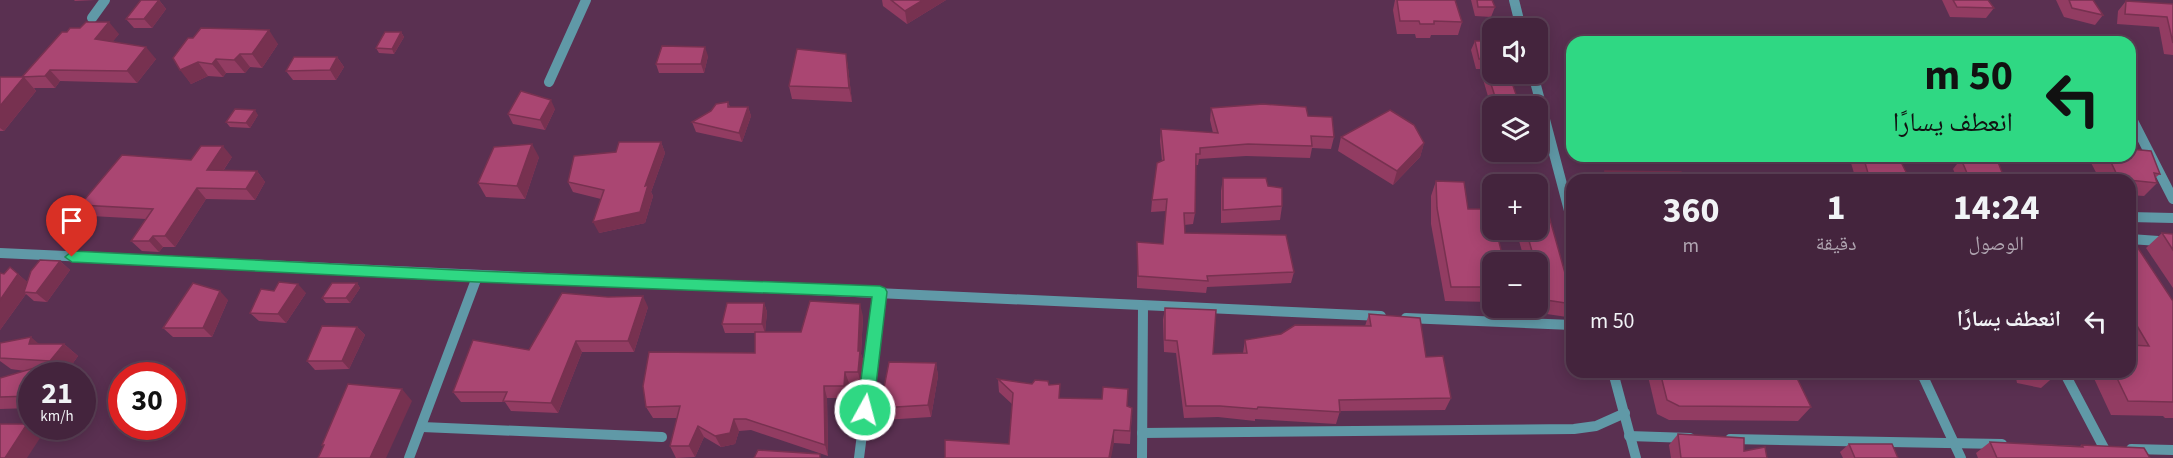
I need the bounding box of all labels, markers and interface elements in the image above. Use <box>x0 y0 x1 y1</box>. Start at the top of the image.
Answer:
map controls <box>1482 18 1548 318</box>
button: sound <box>1482 18 1548 84</box>
text: 50 m <box>1924 46 2013 106</box>
icon: left <box>2034 60 2112 138</box>
button: layers <box>1482 96 1548 162</box>
text: انعطف يسارًا <box>1893 103 2013 142</box>
button: + <box>1482 174 1548 240</box>
text: 1 <box>1827 182 1846 233</box>
text: 14:24 <box>1953 182 2040 233</box>
text: 360 <box>1662 185 1719 236</box>
pin <box>46 195 97 257</box>
icon: arrive <box>55 204 88 237</box>
text: دقيقة <box>1816 230 1856 258</box>
text: الوصول <box>1969 230 2024 258</box>
text: m <box>1683 232 1699 260</box>
button: − <box>1482 252 1548 318</box>
text: انعطف يسارًا <box>1957 303 2061 335</box>
text: 50 m <box>1590 305 1635 337</box>
icon: left <box>2079 305 2112 338</box>
speed limit sign: 30 <box>108 362 186 440</box>
text: 21 <box>41 372 73 415</box>
position arrow <box>833 378 897 442</box>
text: km/h <box>40 406 74 427</box>

